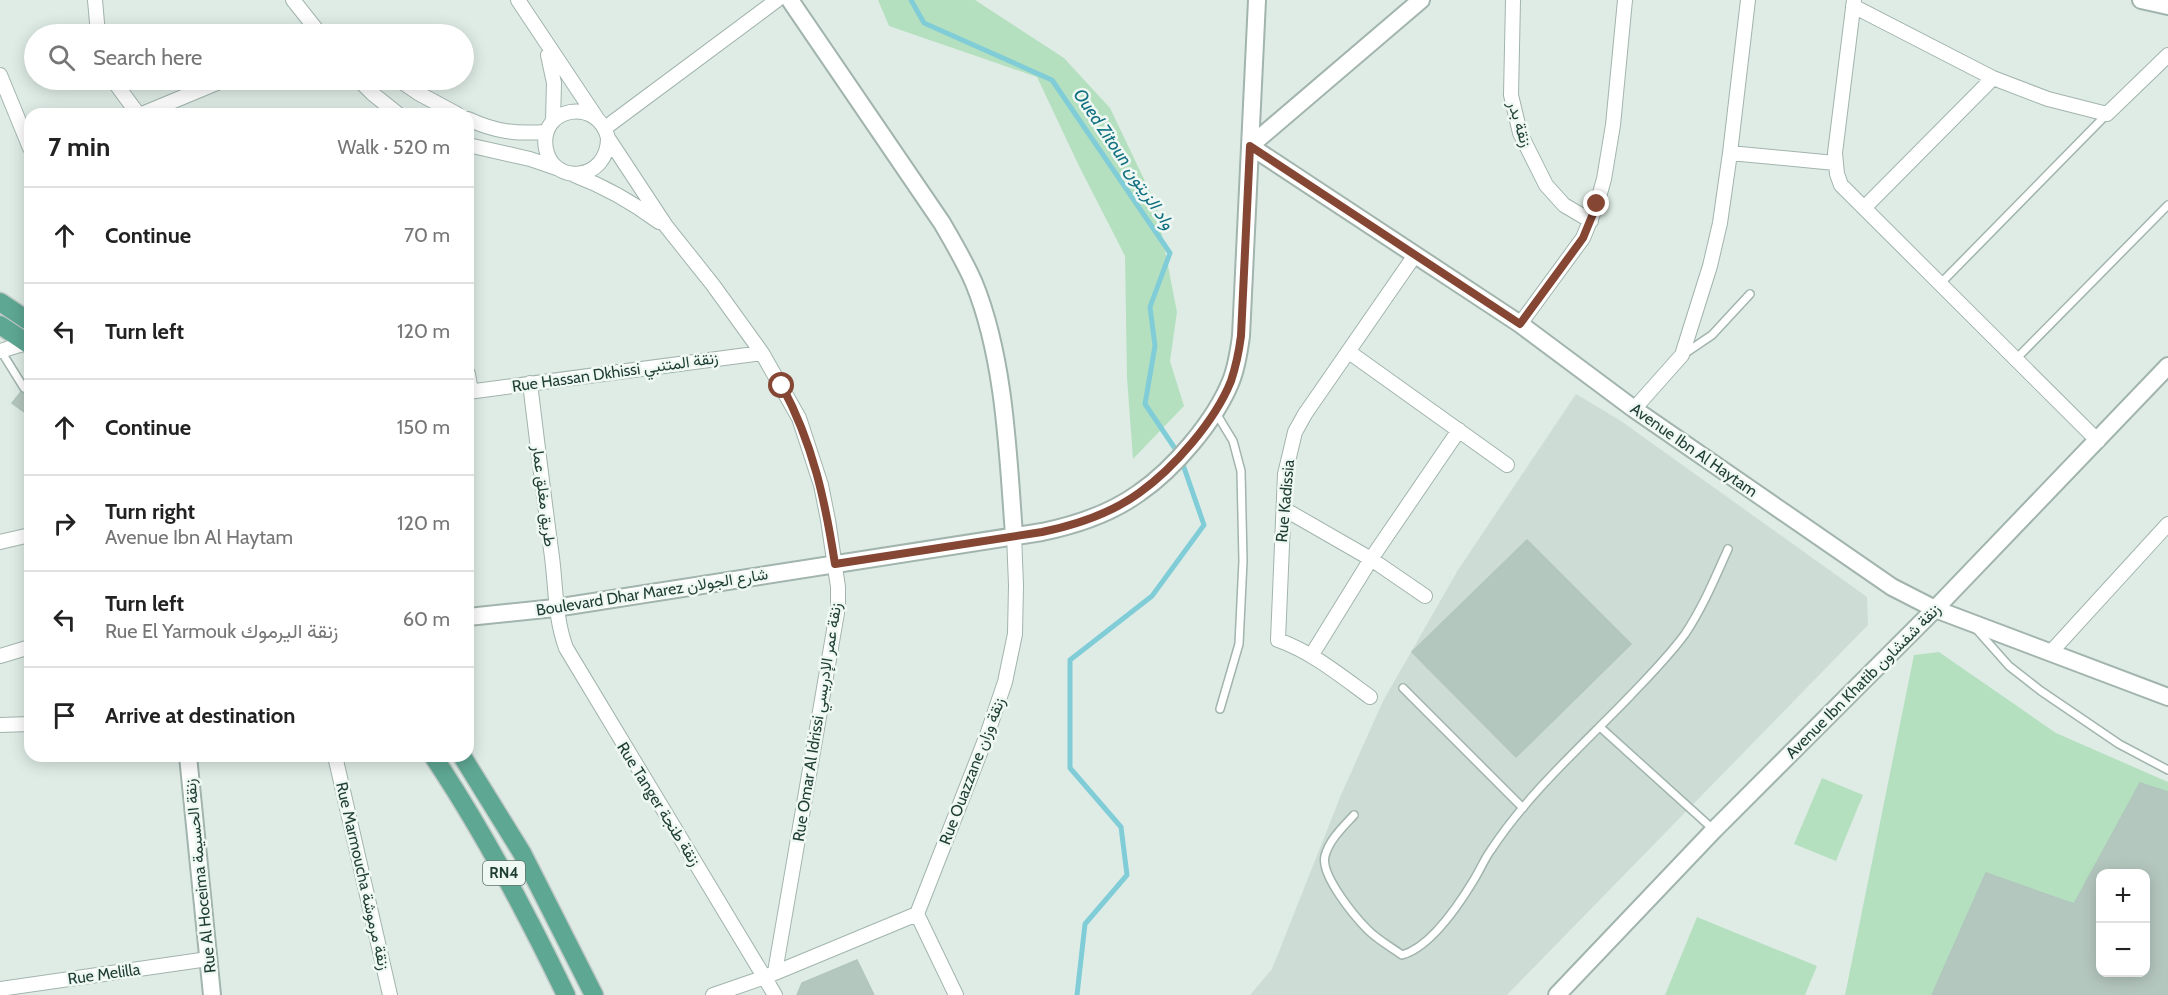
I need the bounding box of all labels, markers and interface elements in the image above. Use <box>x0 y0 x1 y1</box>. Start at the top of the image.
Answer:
search box <box>24 24 474 90</box>
icon: search <box>45 41 78 74</box>
text: Search here <box>93 44 202 71</box>
water label: Oued Zitoun واد الزيتون <box>1069 84 1179 234</box>
street label: زنقة بدر <box>1503 98 1536 150</box>
text: 7 min <box>48 131 110 163</box>
text: Walk · 520 m <box>338 135 450 159</box>
route end <box>1583 190 1609 216</box>
icon: ahead <box>48 219 81 252</box>
text: Continue <box>105 222 191 249</box>
text: 70 m <box>404 223 450 247</box>
icon: left <box>48 315 81 348</box>
text: Turn left <box>105 318 184 345</box>
text: 120 m <box>397 319 450 343</box>
street label: Rue Hassan Dkhissi زنقة المتنبي <box>511 348 720 400</box>
route start <box>768 372 794 398</box>
street label: Avenue Ibn Al Haytam <box>1627 399 1761 501</box>
icon: ahead <box>48 411 81 444</box>
text: Continue <box>105 414 191 441</box>
text: 150 m <box>397 415 450 439</box>
street label: طريق مغلق عمار <box>527 443 560 548</box>
street label: Rue Kadissia <box>1272 459 1298 543</box>
text: Turn right <box>105 498 195 525</box>
icon: right <box>48 507 81 540</box>
text: 120 m <box>397 511 450 535</box>
text: Avenue Ibn Al Haytam <box>105 525 293 549</box>
street label: Boulevard Dhar Marez شارع الجولان <box>535 564 770 622</box>
text: Turn left <box>105 590 184 617</box>
street label: Avenue Ibn Khatib زنقة شفشاون <box>1782 600 1945 763</box>
street label: Rue Omar Al Idrissi زنقة عمر الإدريسي <box>789 601 849 843</box>
icon: left <box>48 603 81 636</box>
text: 60 m <box>403 607 450 631</box>
text: Rue El Yarmouk زنقة اليرموك <box>105 619 338 643</box>
street label: Rue Ouazzane زنقة وزان <box>935 695 1010 848</box>
icon: arrive <box>48 699 81 732</box>
text: Arrive at destination <box>105 702 295 729</box>
street label: Rue Tanger زنقة طنجة <box>612 739 705 870</box>
street label: Rue Al Hoceima زنقة الحسيمة <box>180 778 221 974</box>
street label: Rue Marmoucha زنقة مرموشة <box>331 780 394 972</box>
road number: RN4 <box>483 861 525 885</box>
map controls <box>2096 869 2150 977</box>
button: + <box>2096 869 2150 923</box>
button: − <box>2096 923 2150 977</box>
street label: Rue Melilla <box>67 959 142 988</box>

